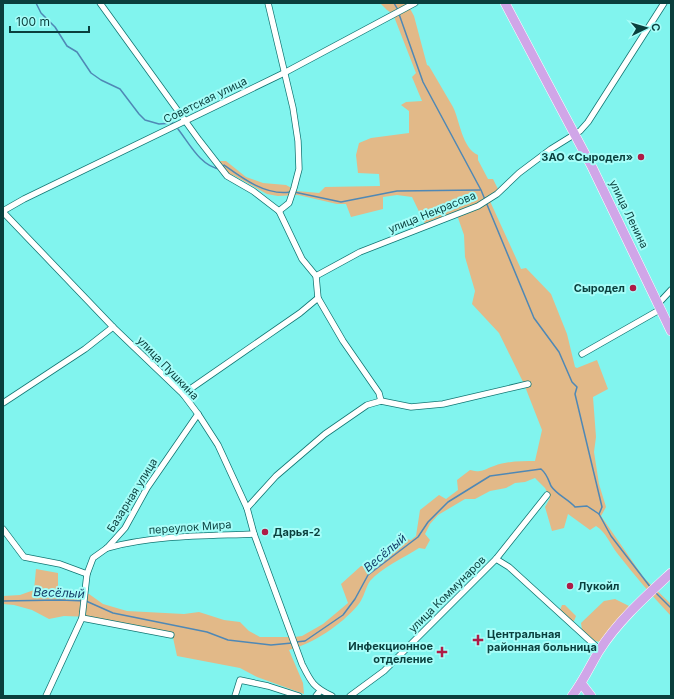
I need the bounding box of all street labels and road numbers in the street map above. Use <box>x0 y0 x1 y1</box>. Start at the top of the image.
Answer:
street label: Советская улица <box>161 74 249 126</box>
street label: улица Ленина <box>606 177 652 251</box>
street label: улица Некрасова <box>386 188 478 236</box>
street label: улица Пушкина <box>134 333 202 403</box>
street label: Базарная улица <box>104 455 160 535</box>
street label: переулок Мира <box>148 517 232 537</box>
street label: улица Коммунаров <box>406 553 488 635</box>

